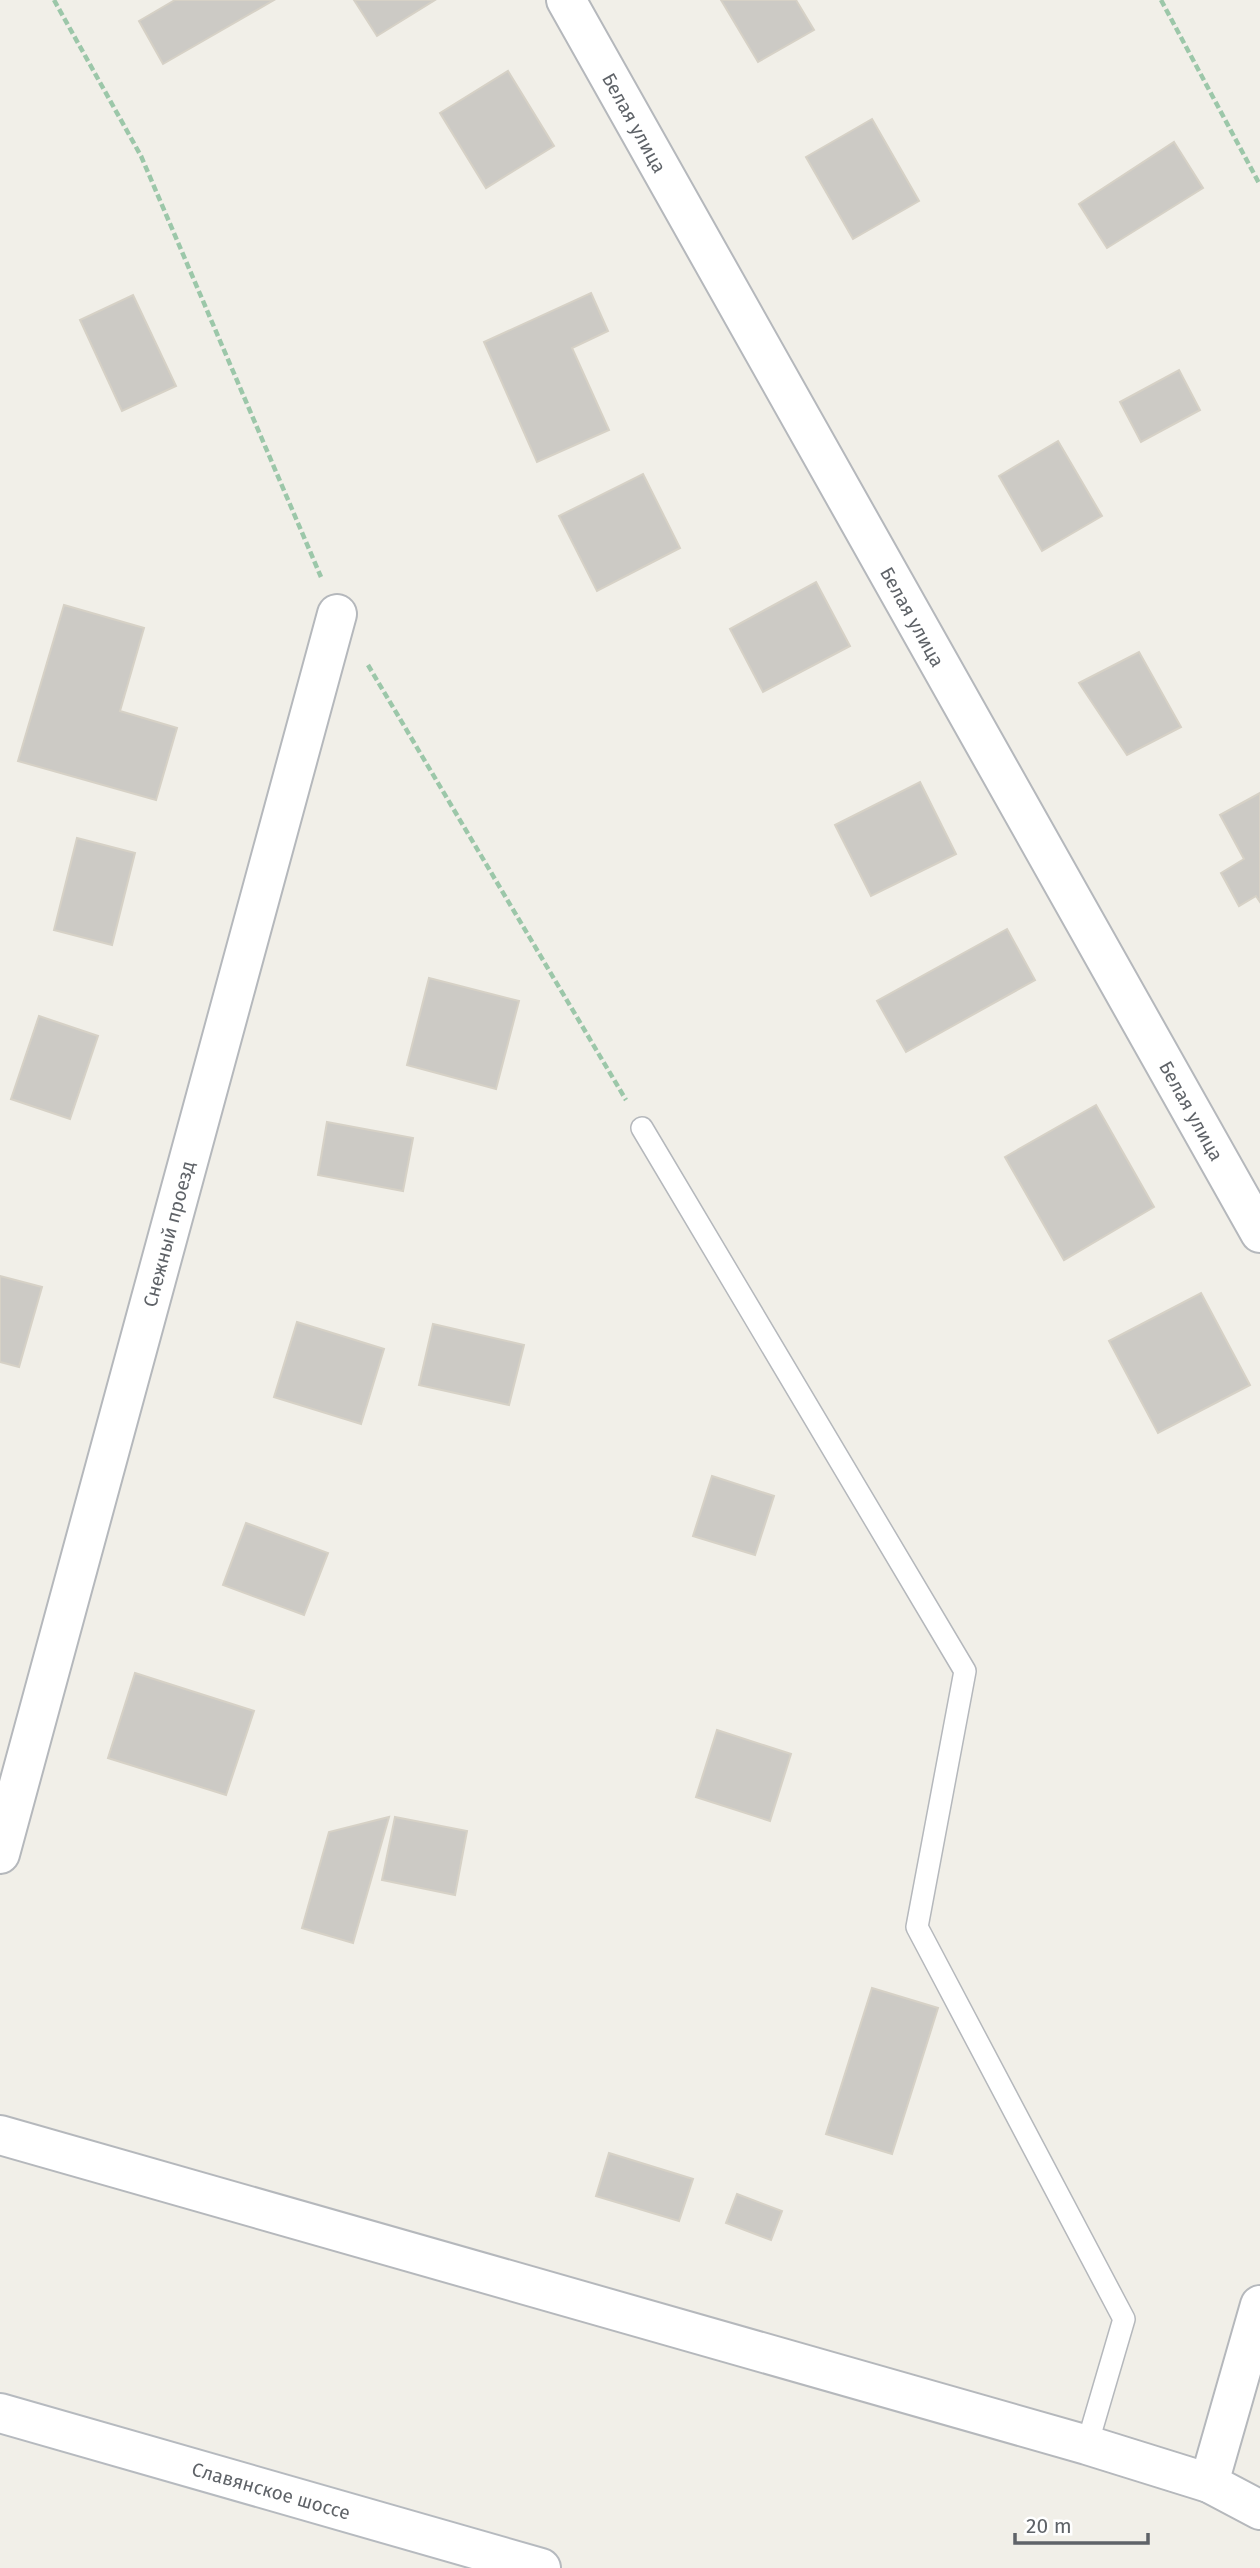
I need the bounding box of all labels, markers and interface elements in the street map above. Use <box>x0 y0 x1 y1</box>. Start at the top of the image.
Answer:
street label: Белая улица <box>597 69 671 177</box>
street label: Белая улица <box>875 563 949 671</box>
street label: Белая улица <box>1154 1057 1228 1165</box>
street label: Снежный проезд <box>138 1158 200 1310</box>
street label: Славянское шоссе <box>189 2457 353 2525</box>
scale bar <box>1015 2502 1148 2546</box>
text: 20 m <box>1026 2513 1072 2539</box>

